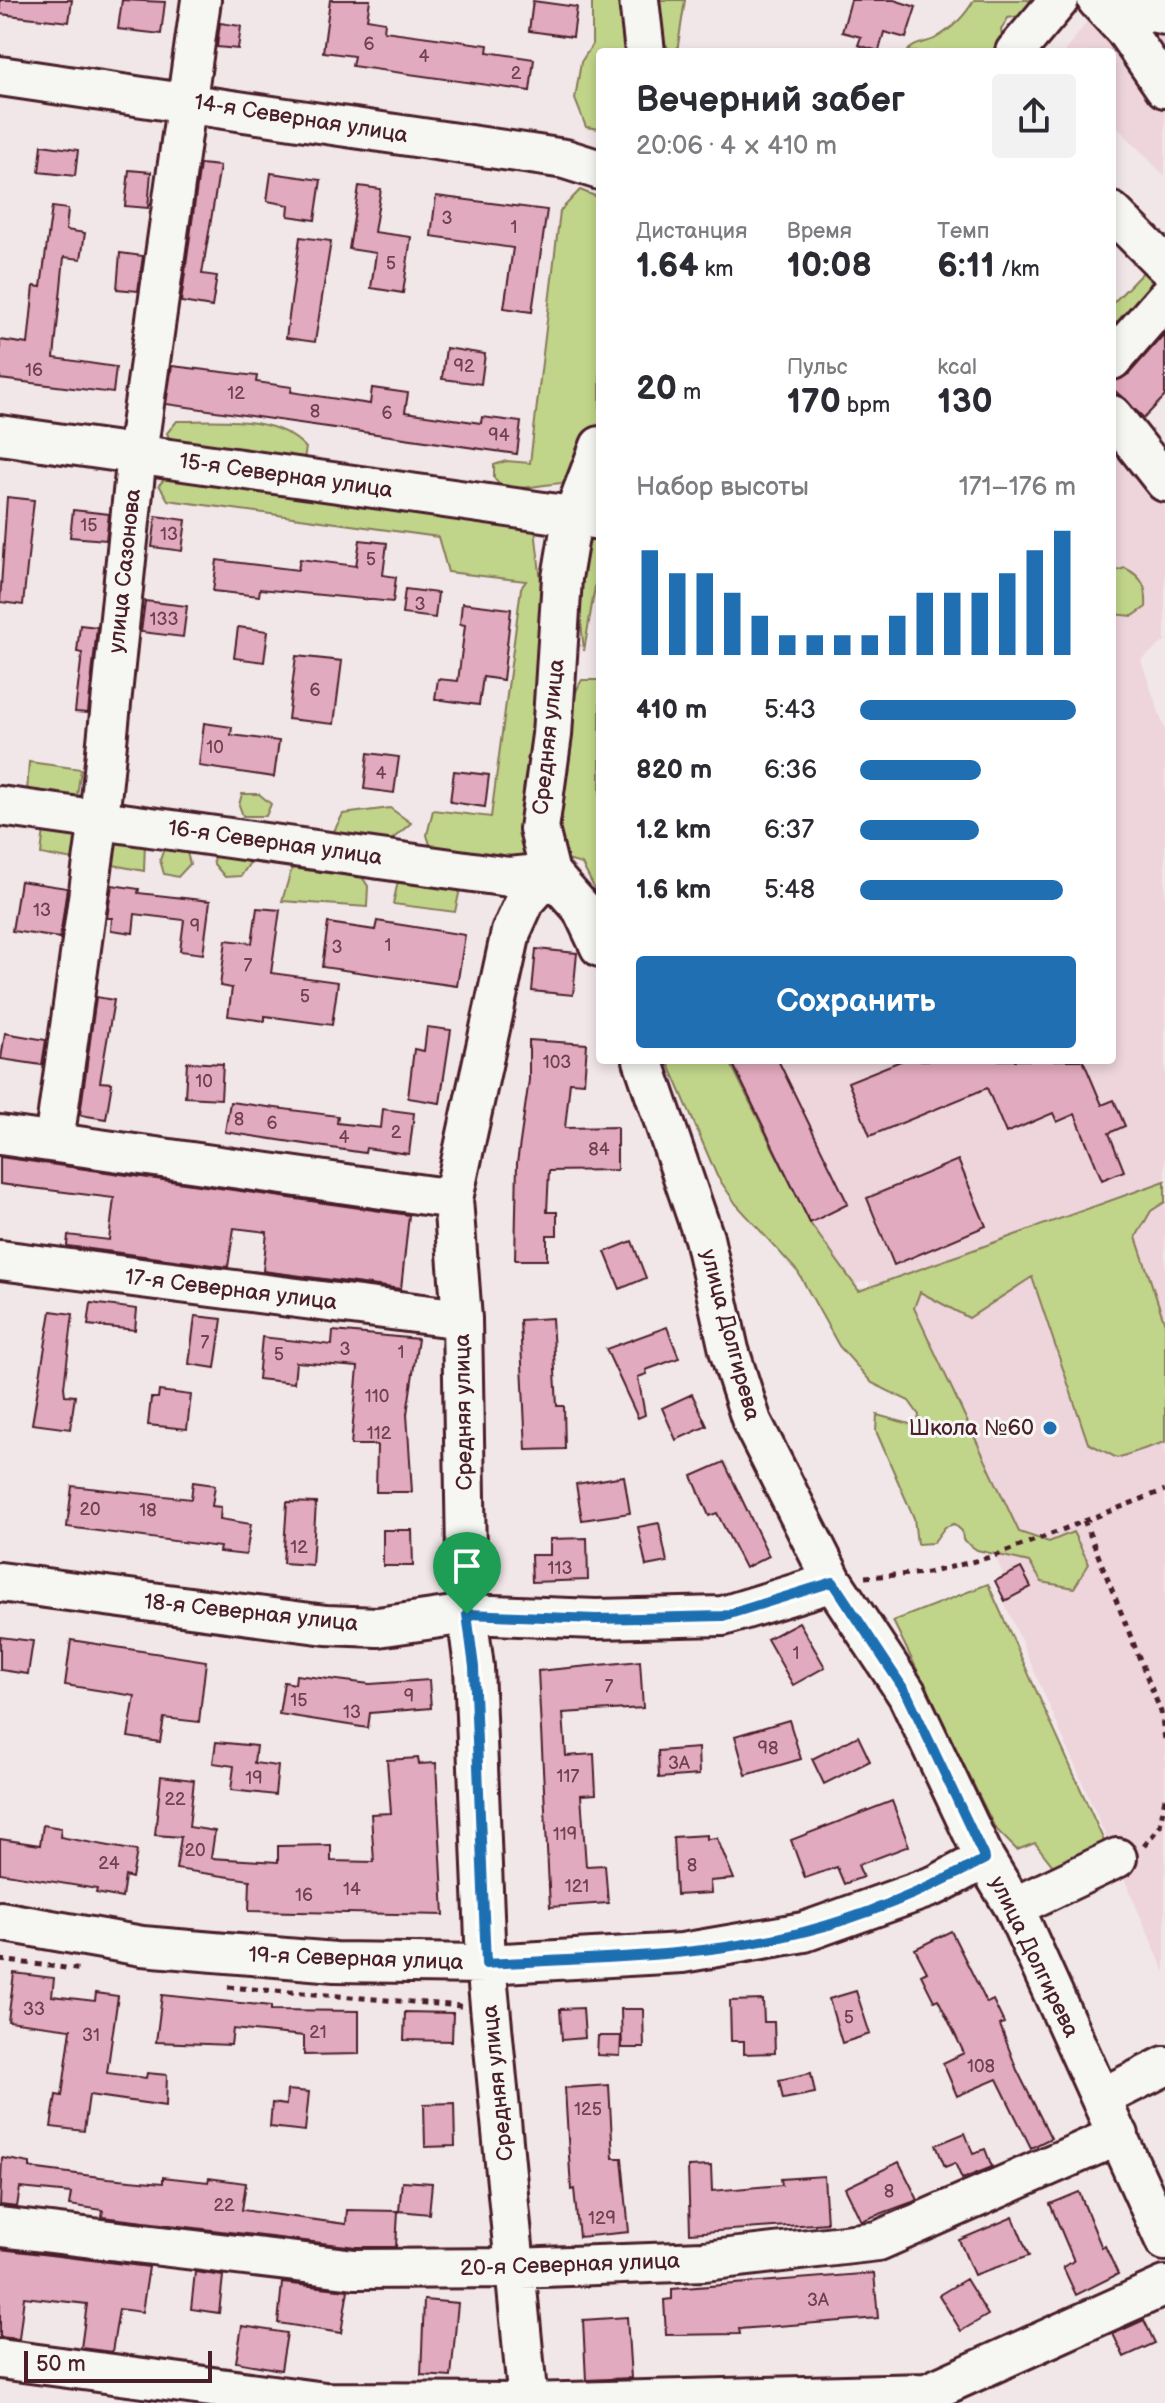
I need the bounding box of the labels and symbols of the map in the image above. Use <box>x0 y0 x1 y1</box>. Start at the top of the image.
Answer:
house number: 6 <box>364 34 375 55</box>
house number: 4 <box>419 46 430 67</box>
house number: 2 <box>511 63 522 84</box>
street label: 14-я Северная улица <box>192 89 410 149</box>
house number: 3 <box>441 208 453 229</box>
house number: 1 <box>511 217 517 238</box>
house number: 5 <box>386 253 396 274</box>
house number: 92 <box>453 356 475 377</box>
house number: 16 <box>25 360 43 381</box>
house number: 12 <box>227 383 245 404</box>
house number: 8 <box>310 401 320 422</box>
house number: 6 <box>382 403 393 424</box>
house number: 94 <box>488 425 510 446</box>
street label: 15-я Северная улица <box>178 448 394 504</box>
street label: улица Сазонова <box>103 487 147 655</box>
house number: 15 <box>80 515 98 536</box>
house number: 13 <box>160 524 178 545</box>
house number: 5 <box>366 549 376 570</box>
house number: 3 <box>414 594 426 615</box>
house number: 133 <box>149 609 179 630</box>
street label: Средняя улица <box>527 658 571 816</box>
house number: 6 <box>310 680 321 701</box>
house number: 10 <box>206 737 224 758</box>
house number: 4 <box>376 763 387 784</box>
street label: 16-я Северная улица <box>166 815 384 871</box>
house number: 13 <box>33 900 51 921</box>
house number: 9 <box>190 916 200 937</box>
house number: 1 <box>385 935 391 956</box>
house number: 3 <box>331 937 343 958</box>
house number: 7 <box>244 955 253 976</box>
house number: 5 <box>300 986 310 1007</box>
house number: 103 <box>543 1052 571 1073</box>
house number: 10 <box>195 1071 213 1092</box>
house number: 8 <box>234 1109 244 1130</box>
house number: 6 <box>267 1113 278 1134</box>
house number: 2 <box>391 1122 402 1143</box>
house number: 4 <box>339 1127 350 1148</box>
house number: 84 <box>588 1139 610 1160</box>
street label: улица Долгирева <box>694 1246 766 1424</box>
street label: 17-я Северная улица <box>123 1264 339 1316</box>
house number: 7 <box>201 1332 210 1353</box>
street label: Средняя улица <box>449 1333 479 1491</box>
house number: 3 <box>339 1339 351 1360</box>
house number: 1 <box>398 1342 404 1363</box>
house number: 5 <box>274 1344 284 1365</box>
house number: 110 <box>365 1386 389 1407</box>
place label: Школа №60 <box>909 1415 1034 1442</box>
marker: Школа №60 <box>1041 1419 1059 1437</box>
house number: 112 <box>367 1423 392 1444</box>
house number: 20 <box>79 1499 101 1520</box>
house number: 18 <box>139 1500 157 1521</box>
pin <box>433 1532 501 1614</box>
house number: 12 <box>290 1537 308 1558</box>
house number: 113 <box>547 1558 573 1579</box>
street label: 18-я Северная улица <box>143 1588 359 1638</box>
house number: 1 <box>793 1643 799 1664</box>
house number: 7 <box>605 1676 614 1697</box>
house number: 9 <box>404 1686 414 1707</box>
house number: 15 <box>290 1690 308 1711</box>
house number: 13 <box>343 1702 361 1723</box>
house number: 98 <box>758 1738 778 1759</box>
house number: 3А <box>668 1753 690 1774</box>
house number: 117 <box>557 1766 580 1787</box>
house number: 19 <box>245 1768 263 1789</box>
house number: 22 <box>164 1789 186 1810</box>
house number: 119 <box>553 1824 577 1845</box>
house number: 20 <box>184 1840 206 1861</box>
house number: 24 <box>98 1853 120 1874</box>
house number: 8 <box>687 1855 697 1876</box>
street label: улица Долгирева <box>983 1872 1085 2042</box>
house number: 121 <box>565 1876 589 1897</box>
house number: 14 <box>343 1879 361 1900</box>
house number: 16 <box>295 1885 313 1906</box>
street label: 19-я Северная улица <box>248 1942 464 1976</box>
house number: 33 <box>23 1999 45 2020</box>
street label: Средняя улица <box>476 2004 520 2162</box>
house number: 5 <box>844 2007 854 2028</box>
house number: 21 <box>309 2022 327 2043</box>
house number: 31 <box>82 2025 100 2046</box>
house number: 108 <box>967 2056 995 2077</box>
house number: 125 <box>574 2099 602 2120</box>
house number: 8 <box>884 2181 894 2202</box>
house number: 22 <box>213 2195 235 2216</box>
house number: 129 <box>588 2208 616 2229</box>
street label: 20-я Северная улица <box>460 2248 680 2282</box>
house number: 3А <box>807 2290 829 2311</box>
scale bar <box>24 2347 212 2383</box>

